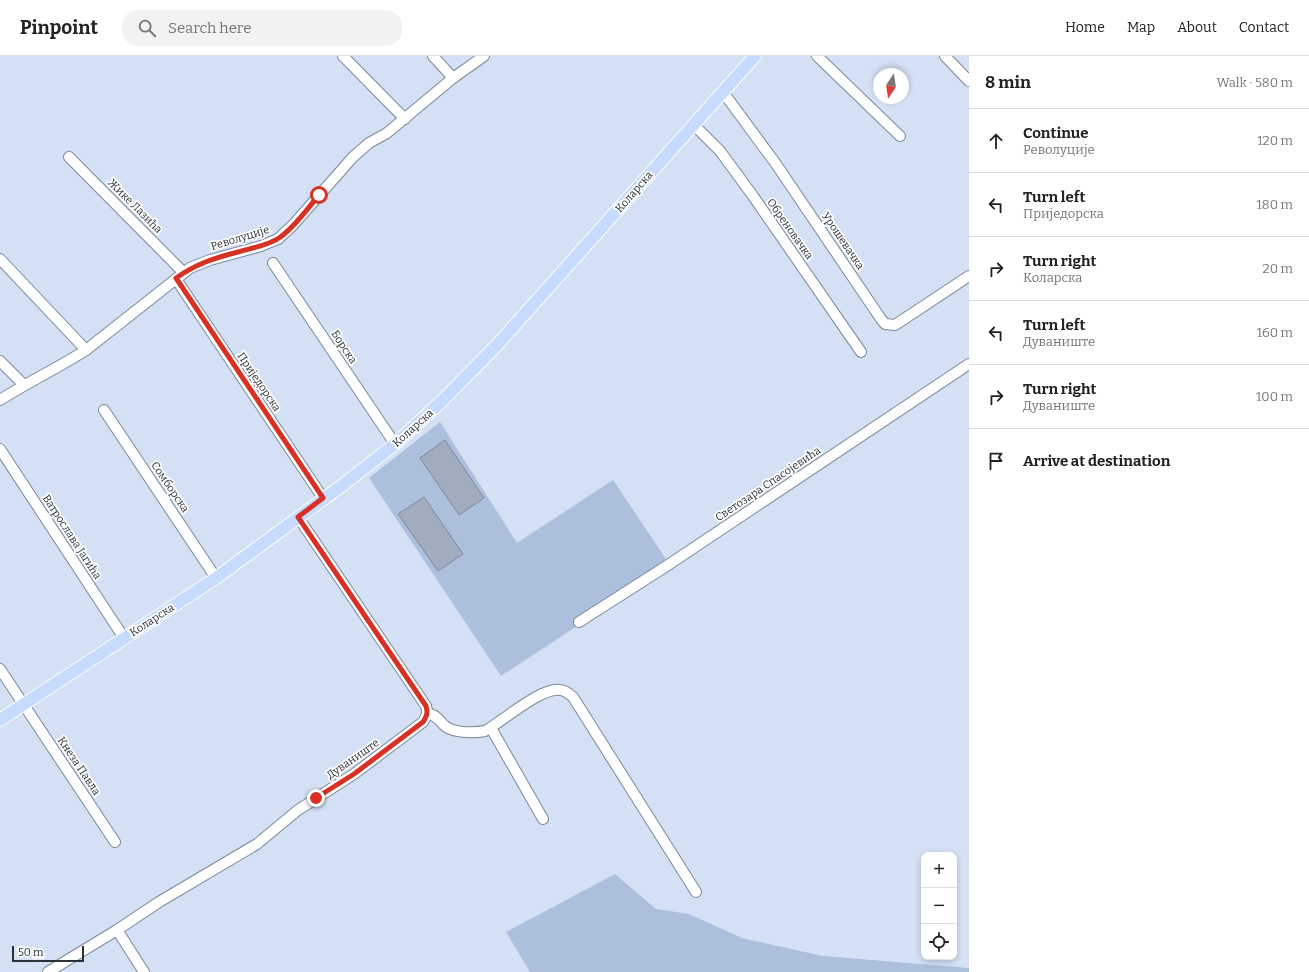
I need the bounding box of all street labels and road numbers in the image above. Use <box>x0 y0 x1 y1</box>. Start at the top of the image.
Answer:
street label: Коларска <box>613 169 655 215</box>
street label: Жике Лазића <box>105 176 165 236</box>
street label: Обреновачка <box>764 196 816 262</box>
street label: Урошевачка <box>819 210 867 272</box>
street label: Револуције <box>209 223 271 253</box>
street label: Борска <box>328 328 360 366</box>
street label: Приједорска <box>234 350 284 414</box>
street label: Коларска <box>390 406 436 450</box>
street label: Светозара Спасојевића <box>713 444 823 524</box>
street label: Сомборска <box>148 459 192 515</box>
street label: Ватрослава Јагића <box>40 492 104 582</box>
street label: Коларска <box>127 601 177 639</box>
street label: Кнеза Павла <box>55 734 103 798</box>
street label: Дуваниште <box>324 736 382 782</box>

